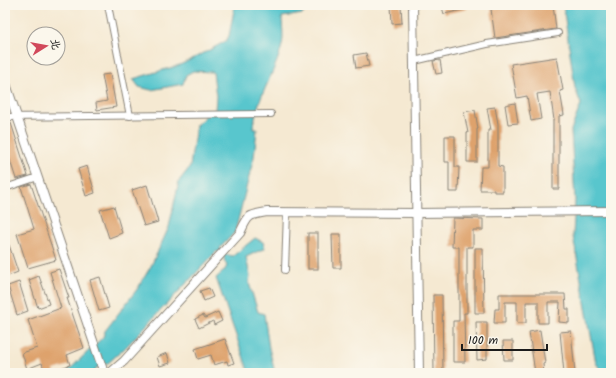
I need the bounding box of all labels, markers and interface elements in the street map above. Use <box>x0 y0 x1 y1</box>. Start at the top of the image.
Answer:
north arrow <box>26 26 66 66</box>
text: 北 <box>45 37 65 51</box>
scale bar <box>462 326 547 352</box>
text: 100 m <box>468 331 499 350</box>

